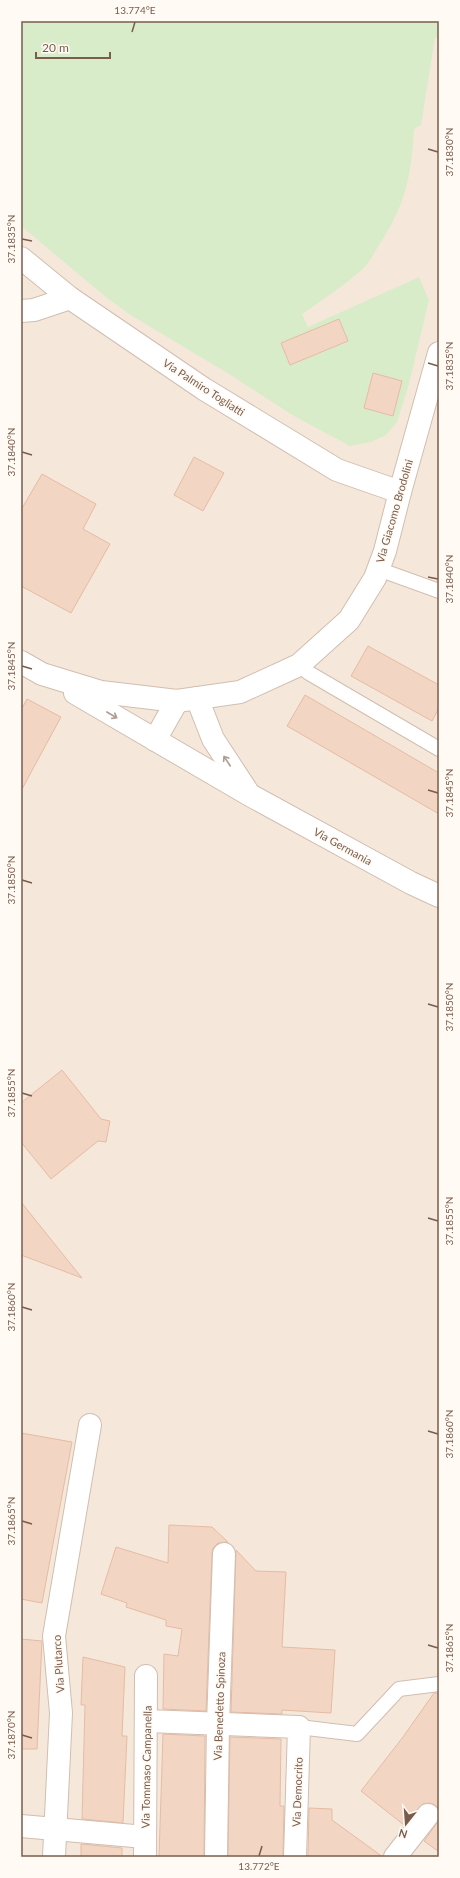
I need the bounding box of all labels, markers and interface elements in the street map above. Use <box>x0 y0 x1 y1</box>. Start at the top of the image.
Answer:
text: 13.774°E <box>114 4 156 16</box>
scale bar <box>36 34 110 60</box>
text: 20 m <box>42 40 69 55</box>
text: 37.1830°N <box>443 128 455 176</box>
text: 37.1835°N <box>5 215 17 263</box>
text: 37.1835°N <box>443 342 455 390</box>
street label: Via Palmiro Togliatti <box>161 356 247 418</box>
text: 37.1840°N <box>5 428 17 476</box>
street label: Via Giacomo Brodolini <box>373 457 415 564</box>
text: 37.1840°N <box>443 555 455 603</box>
text: 37.1845°N <box>5 642 17 690</box>
one-way arrow <box>106 711 118 719</box>
one-way arrow <box>223 756 231 767</box>
text: 37.1845°N <box>443 769 455 817</box>
street label: Via Germania <box>311 825 375 867</box>
text: 37.1850°N <box>5 856 17 904</box>
text: 37.1850°N <box>443 983 455 1031</box>
text: 37.1855°N <box>5 1069 17 1117</box>
text: 37.1855°N <box>443 1197 455 1245</box>
text: 37.1860°N <box>5 1283 17 1331</box>
text: 37.1860°N <box>443 1410 455 1458</box>
text: 37.1865°N <box>5 1497 17 1545</box>
text: 37.1865°N <box>443 1624 455 1672</box>
street label: Via Plutarco <box>49 1634 67 1694</box>
street label: Via Benedetto Spinoza <box>211 1651 227 1761</box>
street label: Via Tommaso Campanella <box>138 1705 154 1829</box>
text: 37.1870°N <box>5 1711 17 1759</box>
street label: Via Democrito <box>289 1757 305 1827</box>
north arrow <box>386 1804 426 1844</box>
text: N <box>397 1827 409 1841</box>
text: 13.772°E <box>238 1860 280 1872</box>

